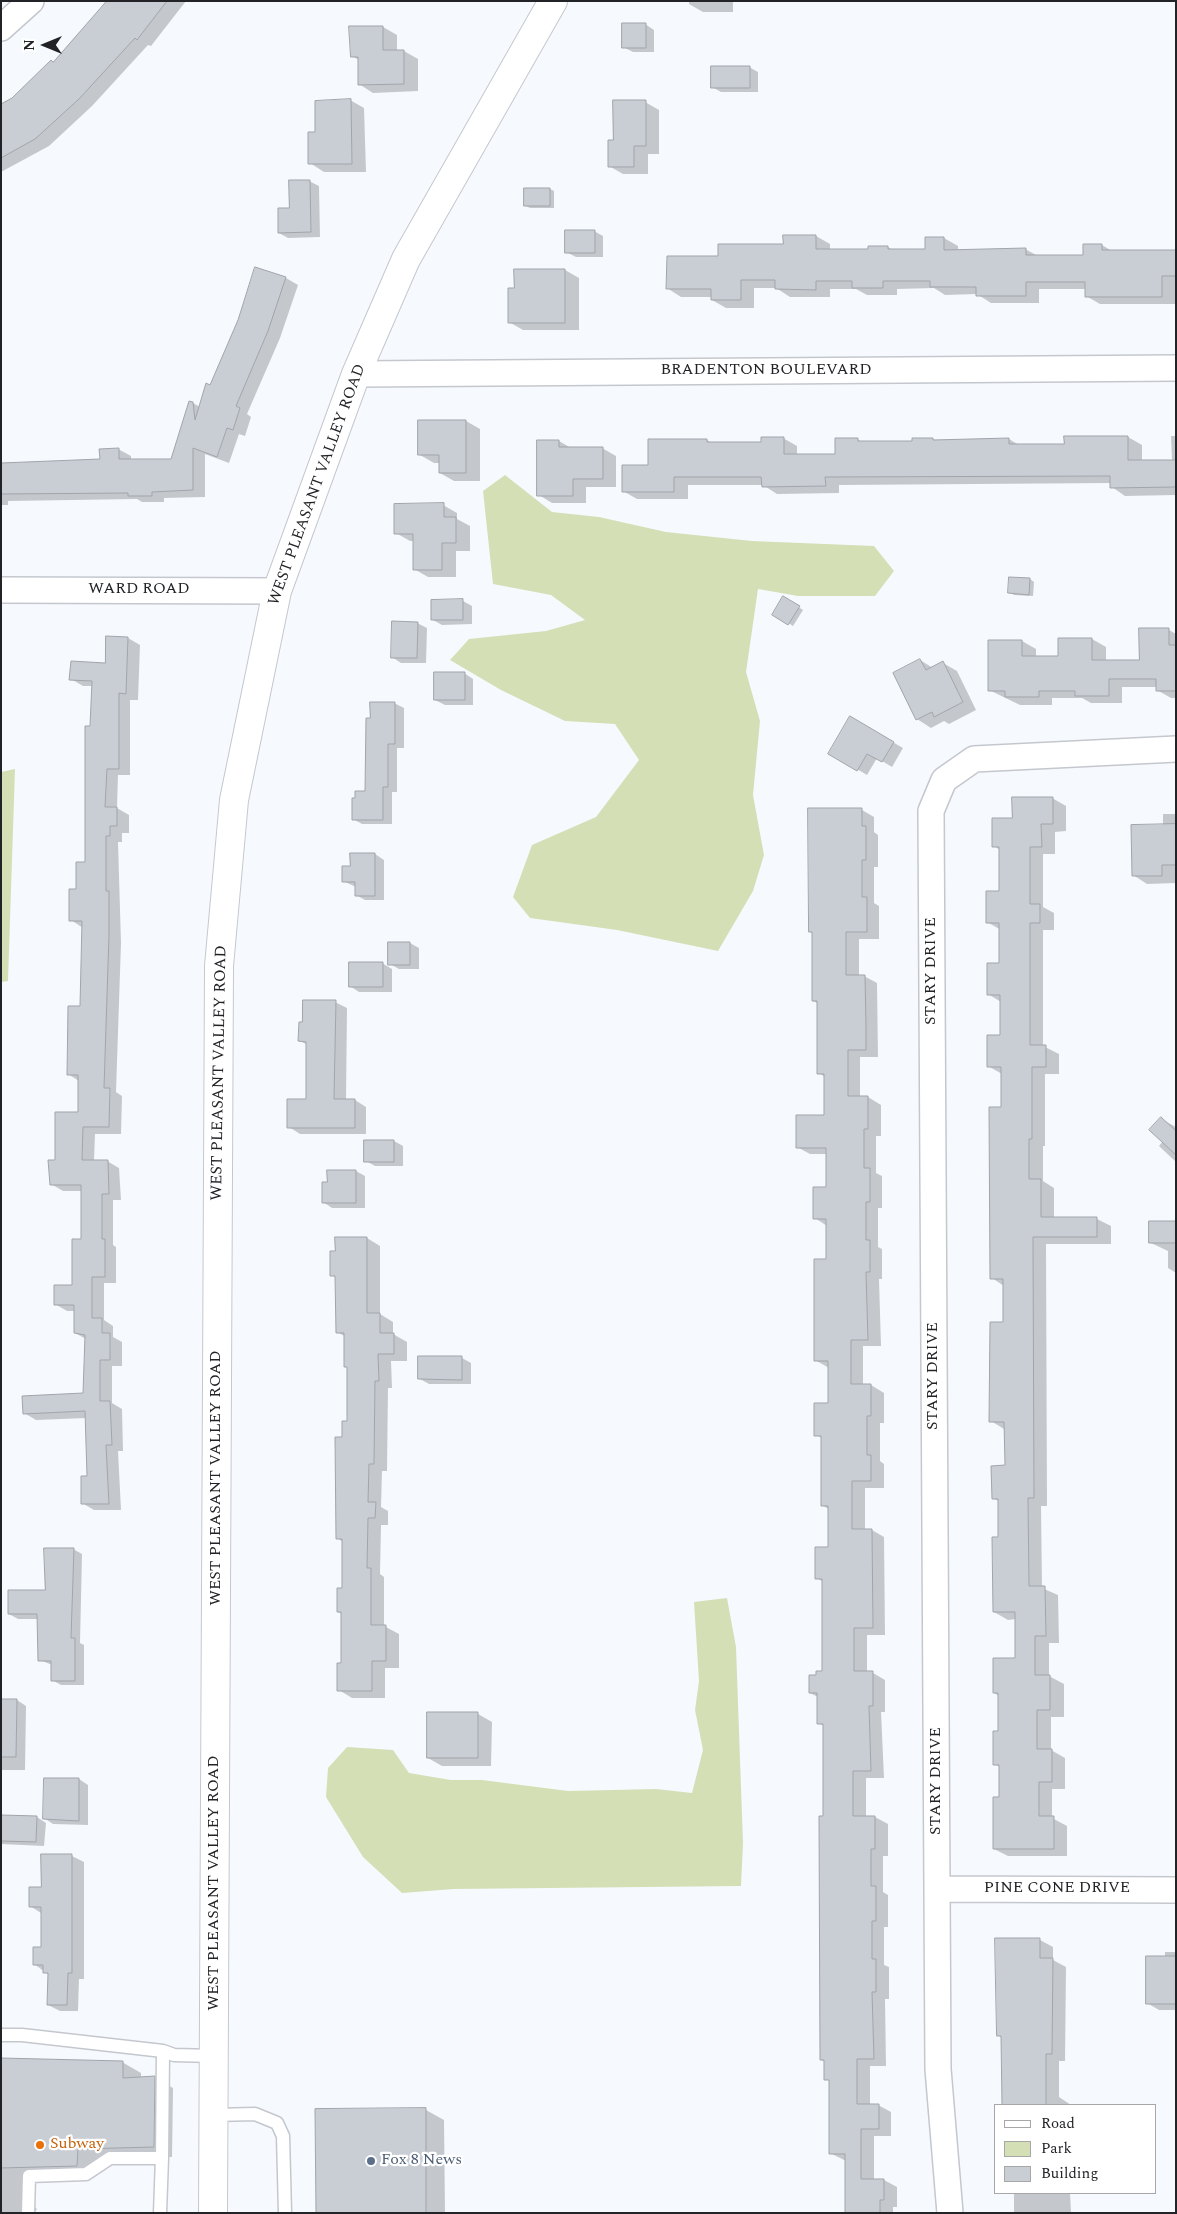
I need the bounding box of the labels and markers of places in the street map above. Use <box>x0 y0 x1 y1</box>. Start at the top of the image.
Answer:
place label: Subway <box>50 2135 104 2155</box>
marker: Subway <box>34 2139 46 2151</box>
place label: Fox 8 News <box>381 2151 462 2171</box>
marker: Fox 8 News <box>365 2155 377 2167</box>

